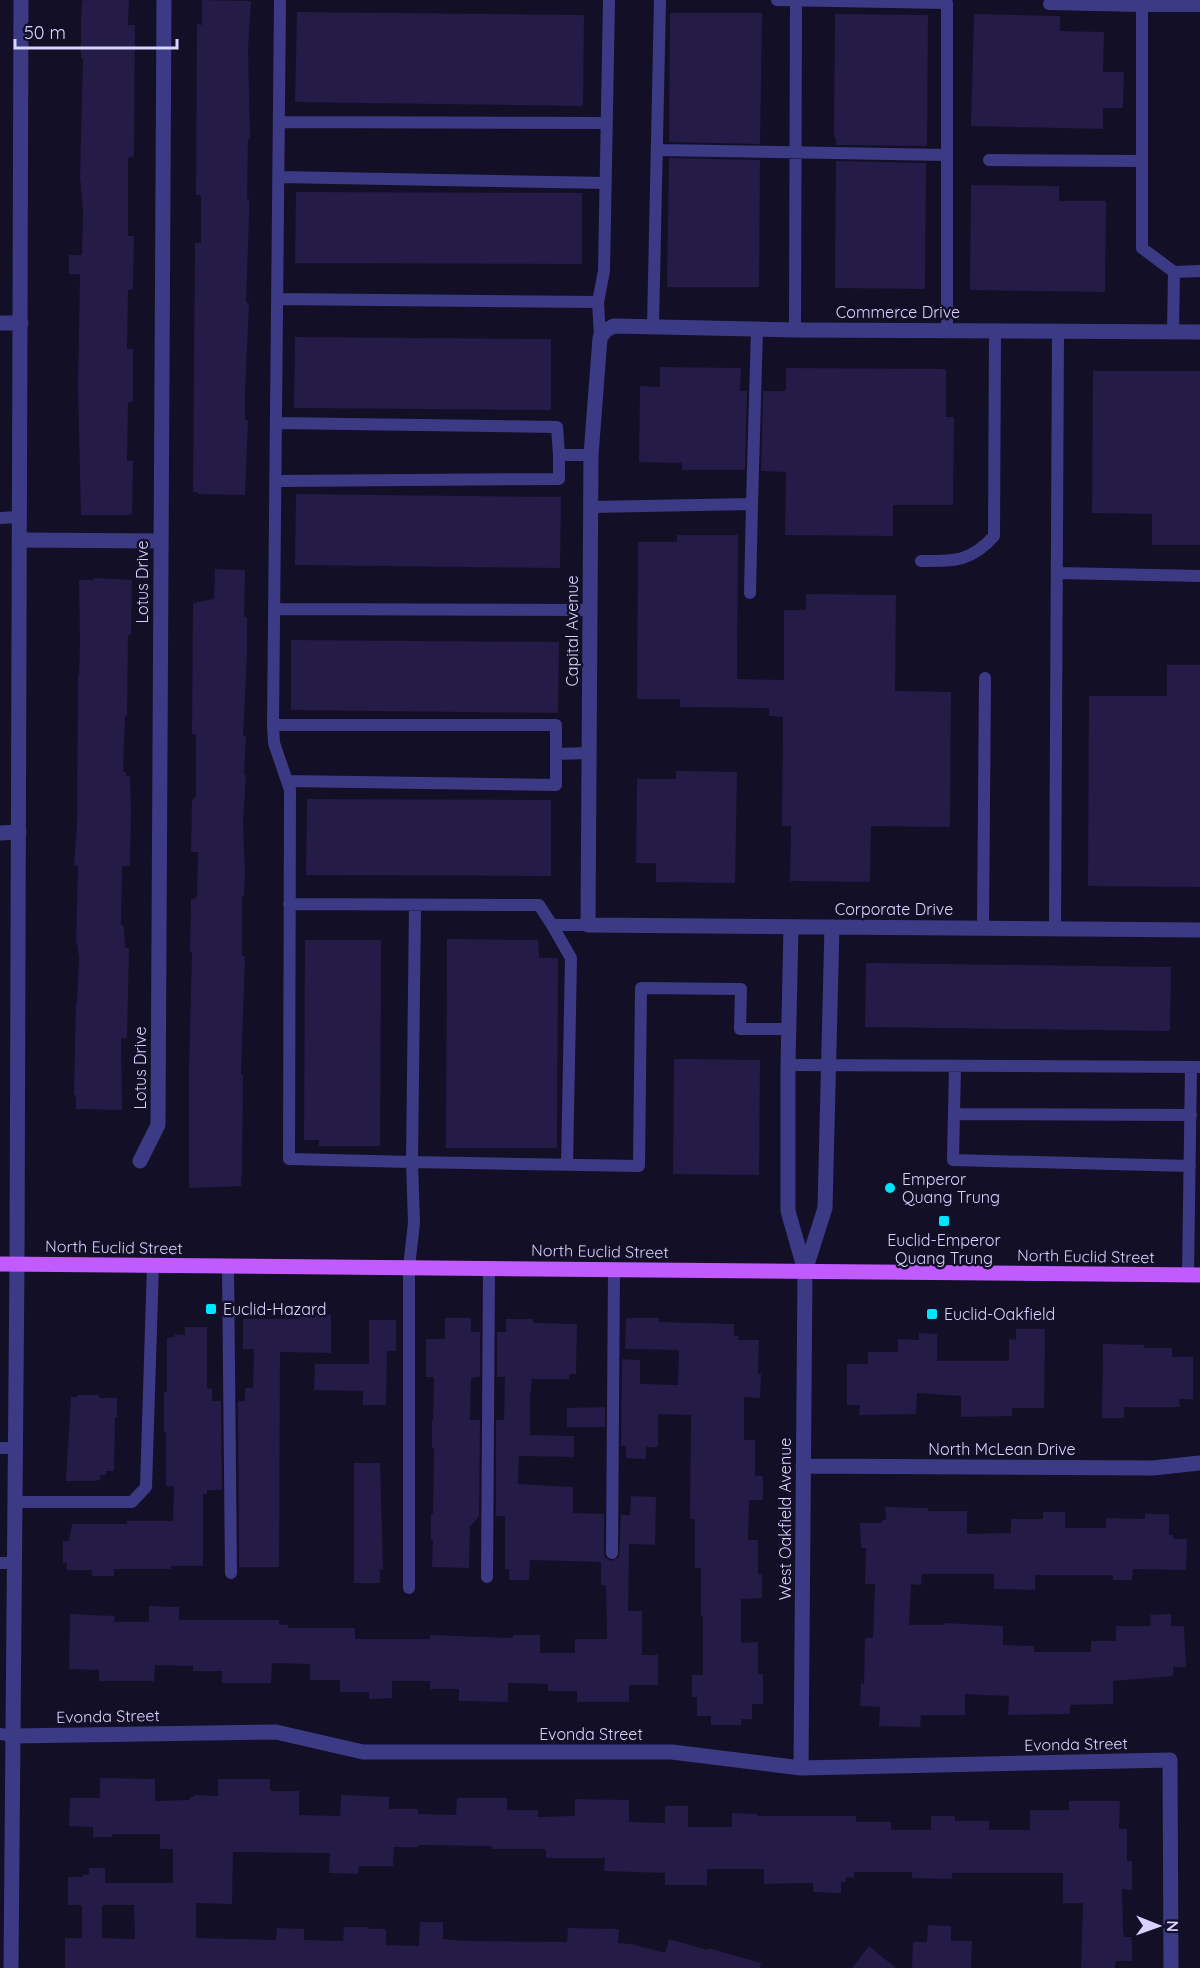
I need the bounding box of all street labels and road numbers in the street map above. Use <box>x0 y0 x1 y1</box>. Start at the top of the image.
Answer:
street label: Commerce Drive <box>836 302 960 322</box>
street label: Lotus Drive <box>132 540 152 624</box>
street label: Capital Avenue <box>562 575 582 687</box>
street label: Corporate Drive <box>835 899 953 919</box>
street label: Lotus Drive <box>130 1026 150 1110</box>
street label: North Euclid Street <box>45 1236 183 1258</box>
street label: North Euclid Street <box>531 1240 669 1262</box>
street label: North Euclid Street <box>1017 1245 1155 1267</box>
street label: West Oakfield Avenue <box>775 1438 795 1600</box>
street label: North McLean Drive <box>928 1439 1076 1459</box>
street label: Evonda Street <box>56 1705 160 1727</box>
street label: Evonda Street <box>539 1724 643 1744</box>
street label: Evonda Street <box>1024 1733 1128 1755</box>

